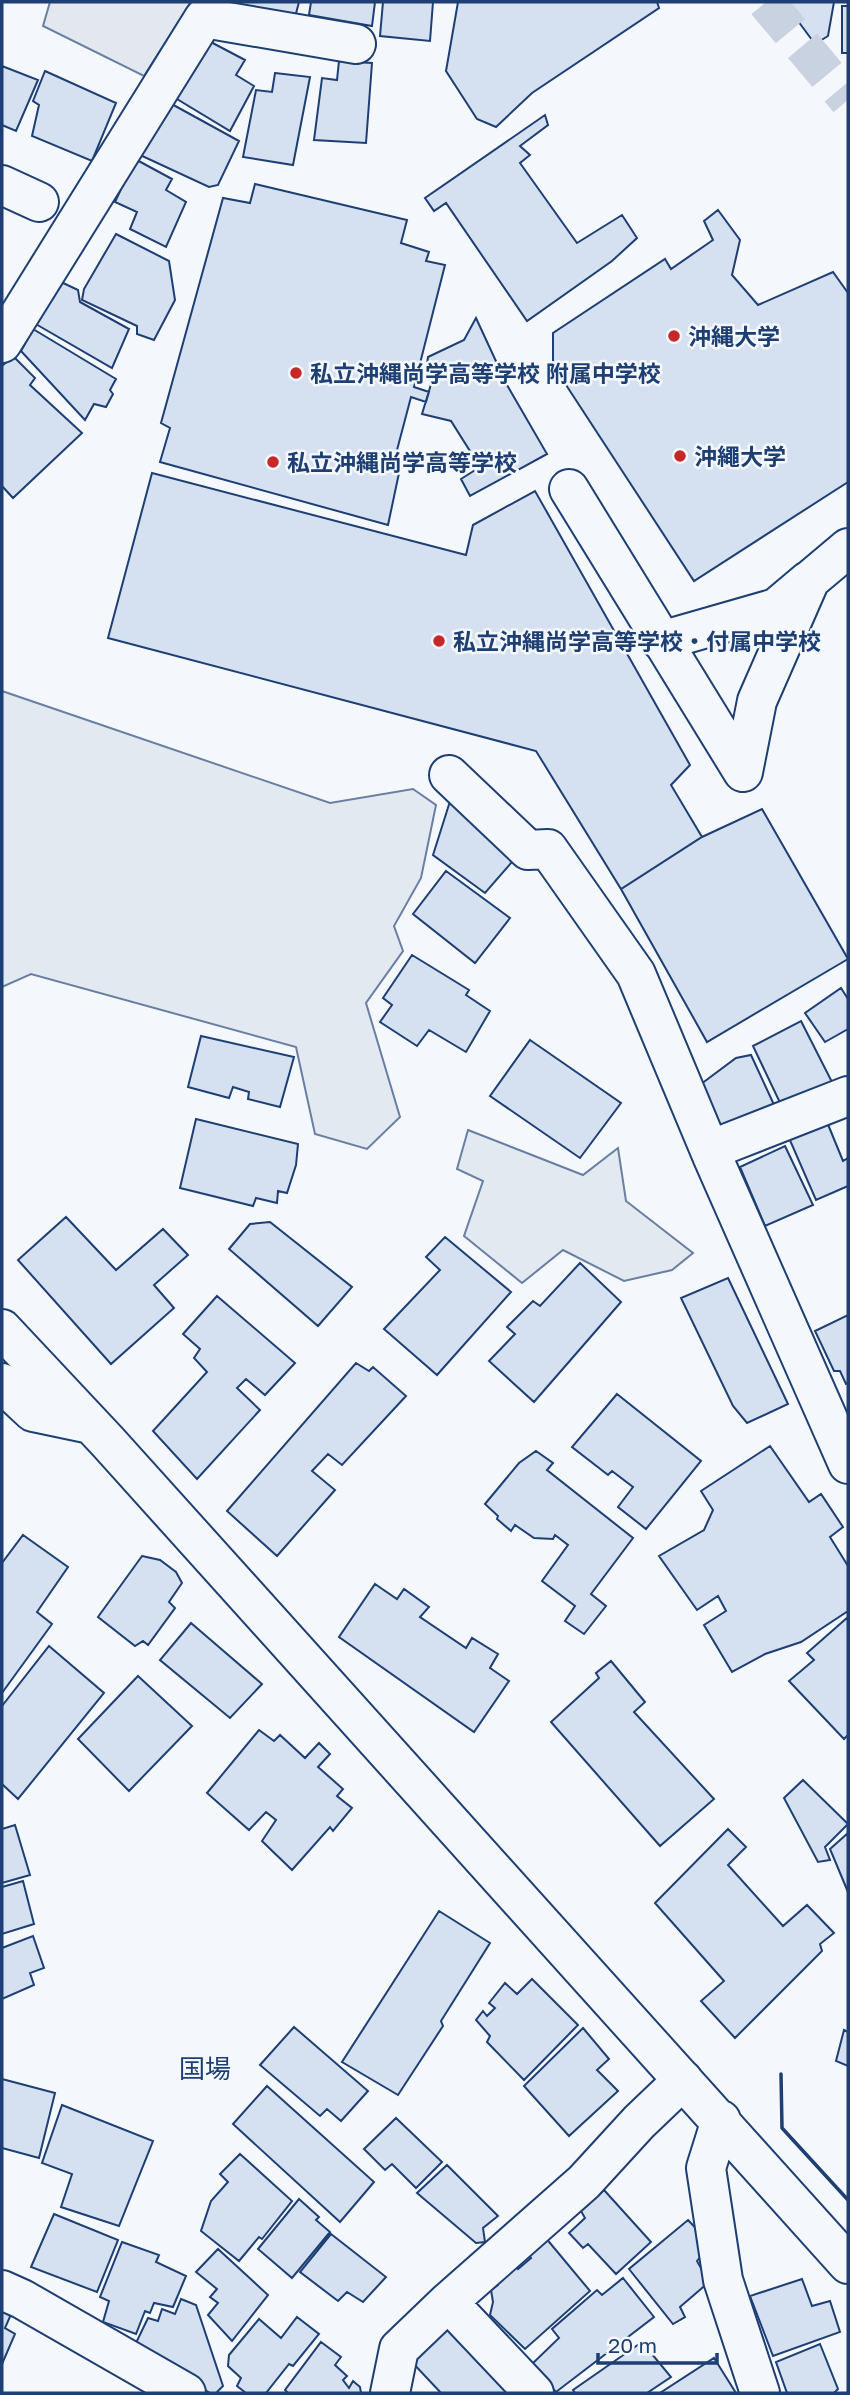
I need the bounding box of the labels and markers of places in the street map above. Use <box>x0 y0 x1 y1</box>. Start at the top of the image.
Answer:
place label: 沖縄大学 <box>688 322 780 350</box>
marker: 沖縄大学 <box>666 328 682 344</box>
place label: 私立沖縄尚学高等学校 附属中学校 <box>310 359 661 387</box>
marker: 私立沖縄尚学高等学校 附属中学校 <box>288 365 304 381</box>
place label: 沖繩大学 <box>694 442 786 470</box>
place label: 私立沖縄尚学高等学校 <box>287 448 517 476</box>
marker: 沖繩大学 <box>672 448 688 464</box>
marker: 私立沖縄尚学高等学校 <box>265 454 281 470</box>
place label: 私立沖縄尚学高等学校・付属中学校 <box>453 627 821 655</box>
marker: 私立沖縄尚学高等学校・付属中学校 <box>431 633 447 649</box>

